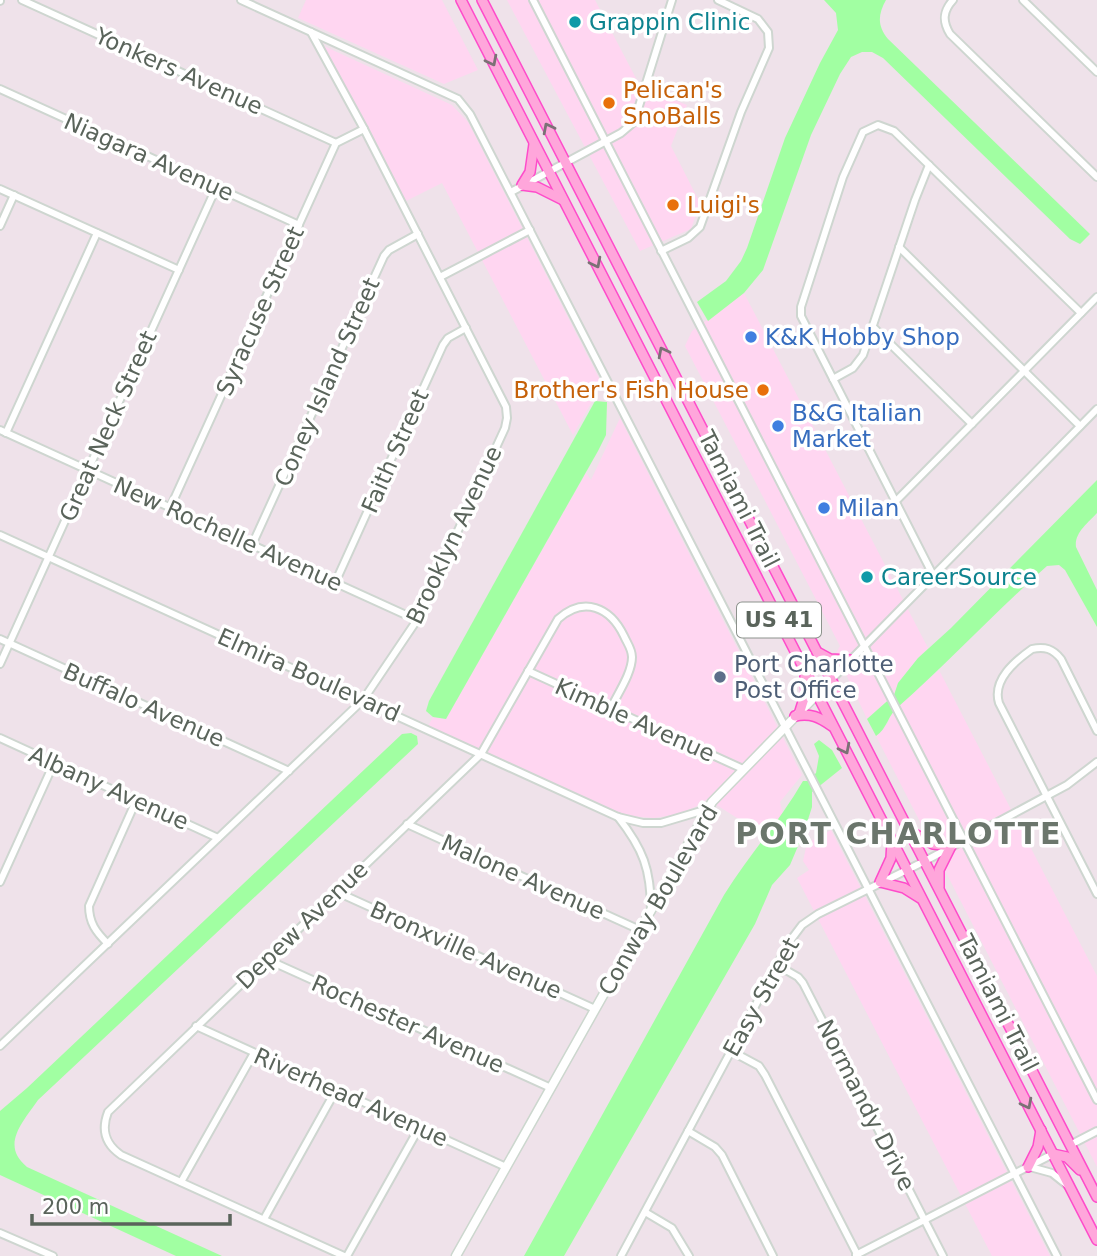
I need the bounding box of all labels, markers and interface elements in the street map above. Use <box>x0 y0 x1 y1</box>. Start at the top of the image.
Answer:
place label: Grappin Clinic <box>589 9 750 35</box>
marker: Grappin Clinic <box>567 14 583 30</box>
street label: Yonkers Avenue <box>90 22 267 120</box>
one-way arrow <box>483 54 497 66</box>
place label: Pelican's SnoBalls <box>623 77 723 129</box>
marker: Pelican's SnoBalls <box>601 95 617 111</box>
street label: Niagara Avenue <box>60 108 238 206</box>
one-way arrow <box>542 122 556 135</box>
place label: Luigi's <box>687 192 760 218</box>
marker: Luigi's <box>665 197 681 213</box>
street label: Syracuse Street <box>211 222 309 400</box>
one-way arrow <box>587 256 601 268</box>
street label: Coney Island Street <box>269 274 385 490</box>
place label: K&K Hobby Shop <box>765 324 960 350</box>
street label: Great Neck Street <box>54 327 162 525</box>
marker: K&K Hobby Shop <box>743 329 759 345</box>
one-way arrow <box>657 347 671 359</box>
place label: Brother's Fish House <box>513 377 749 403</box>
marker: Brother's Fish House <box>755 382 771 398</box>
street label: Faith Street <box>356 385 434 517</box>
place label: B&G Italian Market <box>792 400 922 452</box>
marker: B&G Italian Market <box>770 418 786 434</box>
street label: Tamiami Trail <box>693 425 785 572</box>
street label: Brooklyn Avenue <box>401 442 507 628</box>
street label: New Rochelle Avenue <box>110 472 346 596</box>
place label: Milan <box>838 495 899 521</box>
marker: Milan <box>816 500 832 516</box>
place label: CareerSource <box>881 564 1037 590</box>
marker: CareerSource <box>859 569 875 585</box>
road number: US 41 <box>737 602 821 638</box>
street label: Elmira Boulevard <box>214 623 404 727</box>
place label: Port Charlotte Post Office <box>734 651 894 703</box>
street label: Buffalo Avenue <box>59 658 229 752</box>
marker: Port Charlotte Post Office <box>712 669 728 685</box>
street label: Kimble Avenue <box>551 673 719 767</box>
street label: Albany Avenue <box>25 741 193 835</box>
one-way arrow <box>837 742 851 754</box>
street label: Conway Boulevard <box>593 800 723 1000</box>
district label: PORT CHARLOTTE <box>735 816 1063 851</box>
street label: Malone Avenue <box>437 829 609 925</box>
street label: Depew Avenue <box>231 856 373 994</box>
street label: Bronxville Avenue <box>366 896 566 1004</box>
street label: Tamiami Trail <box>952 929 1044 1076</box>
street label: Easy Street <box>718 933 804 1061</box>
street label: Rochester Avenue <box>308 970 508 1078</box>
street label: Normandy Drive <box>812 1015 920 1195</box>
street label: Riverhead Avenue <box>250 1043 452 1151</box>
one-way arrow <box>1019 1097 1033 1109</box>
scale bar <box>32 1182 229 1226</box>
text: 200 m <box>42 1195 109 1219</box>

